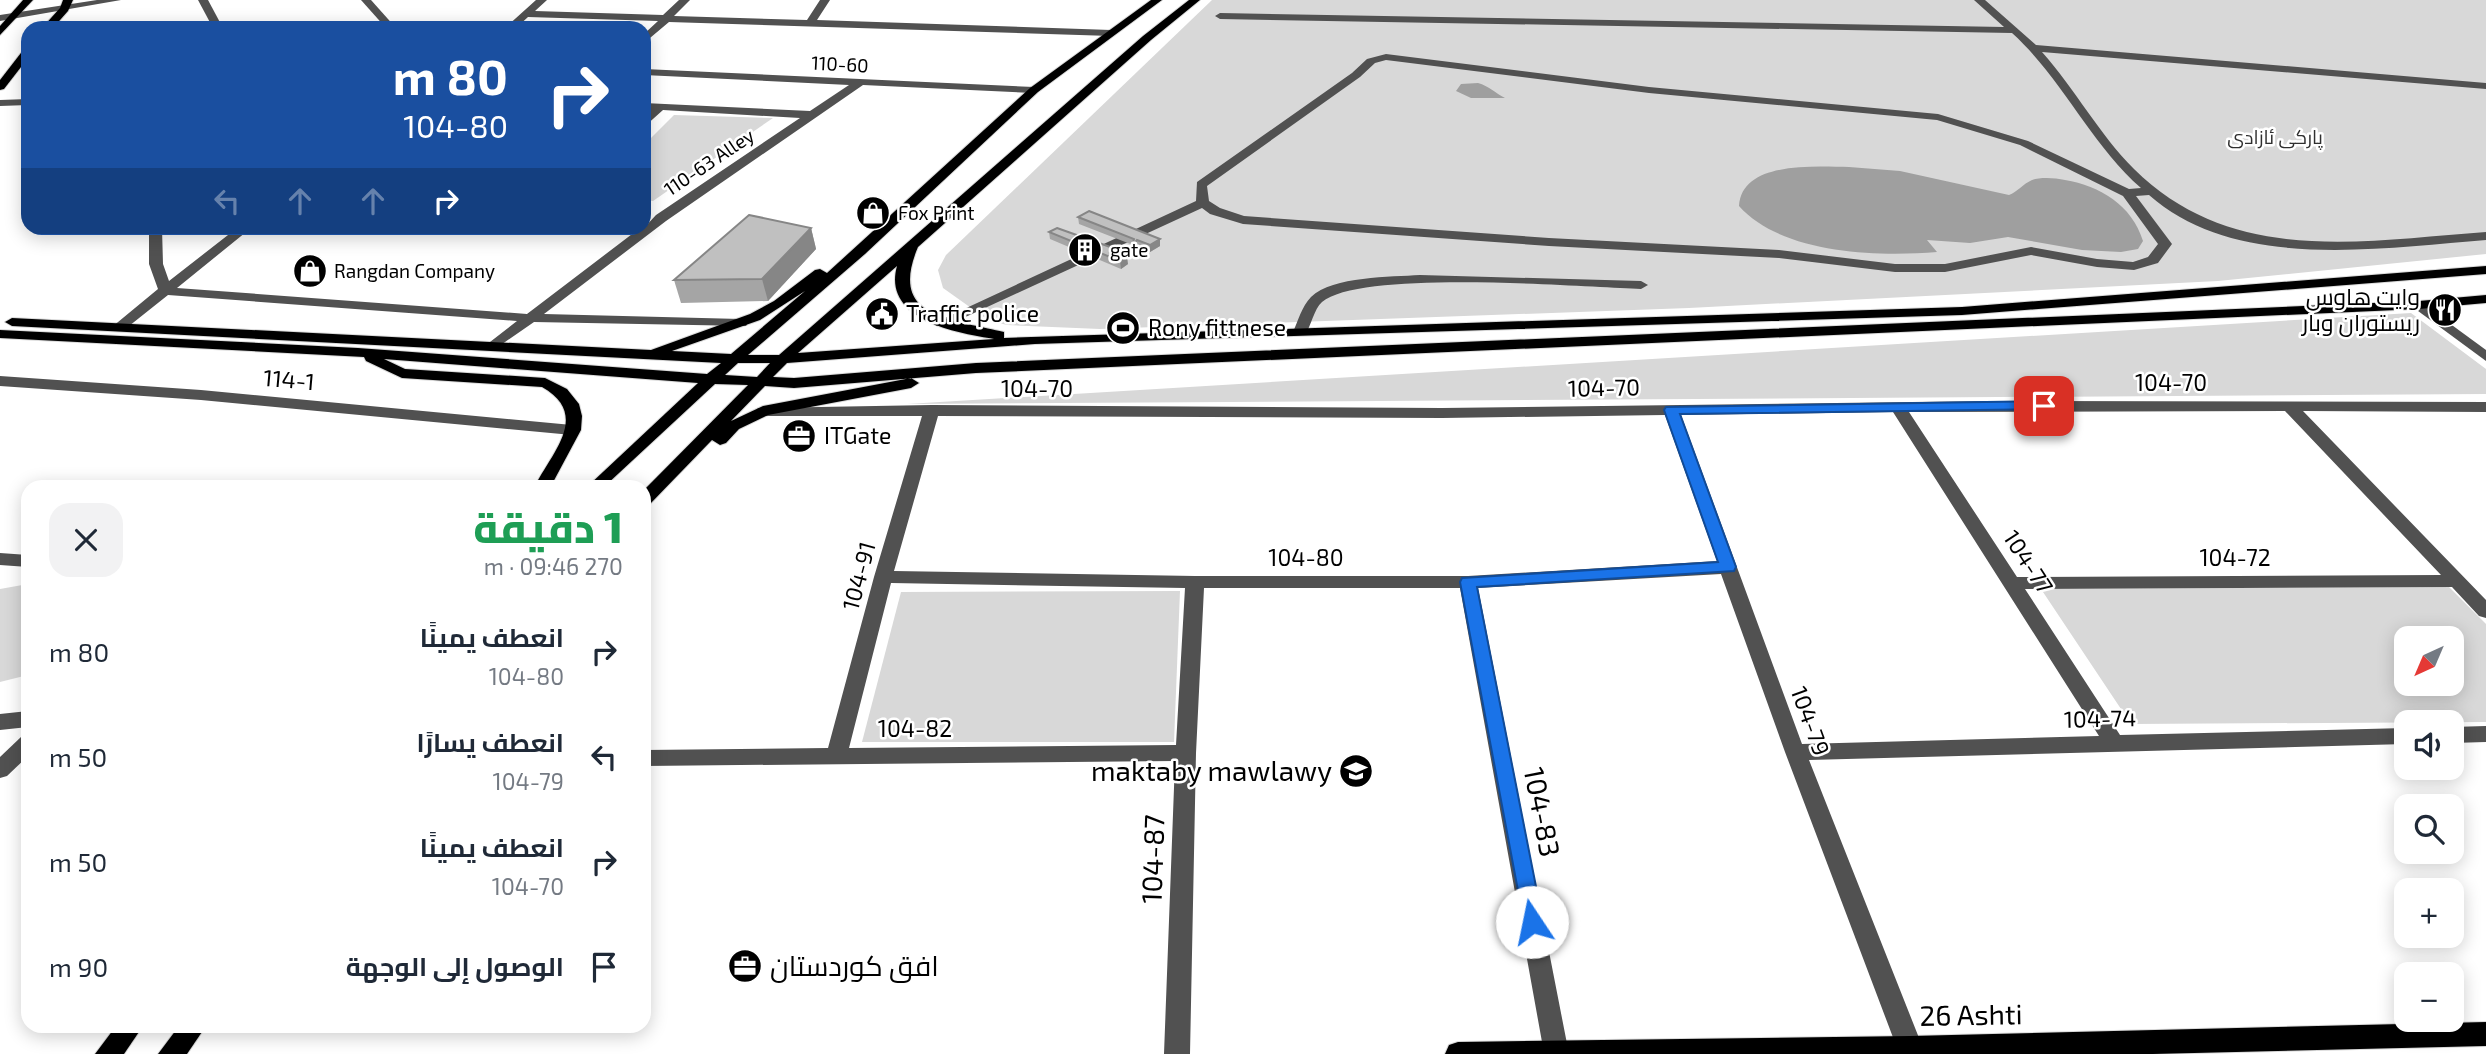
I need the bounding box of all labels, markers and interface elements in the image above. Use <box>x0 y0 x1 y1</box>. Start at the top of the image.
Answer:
text: 80 m <box>393 46 508 105</box>
icon: right <box>532 49 623 140</box>
street label: 110-60 <box>811 51 869 76</box>
text: 104-80 <box>403 106 508 144</box>
street label: 110-63 Alley <box>659 123 758 200</box>
park label: پارکی ئازادی <box>2227 125 2323 150</box>
icon: left <box>208 182 246 220</box>
icon: ahead <box>281 182 319 220</box>
icon: ahead <box>354 182 392 220</box>
icon: right <box>427 182 465 220</box>
shop icon: Fox Print <box>854 194 892 232</box>
place label: Fox Print <box>898 201 975 224</box>
building icon: gate <box>1066 231 1104 269</box>
place label: gate <box>1110 238 1148 261</box>
shop icon: Rangdan Company <box>291 252 329 290</box>
place label: Rangdan Company <box>334 259 495 282</box>
place label: وايت هاوس ريستوران وبار <box>2300 282 2420 337</box>
restaurant icon: وايت هاوس ريستوران وبار <box>2426 291 2464 329</box>
public building icon: Traffic police <box>863 295 901 333</box>
place label: Traffic police <box>906 299 1039 327</box>
sports icon: Rony fittnese <box>1104 309 1142 347</box>
place label: Rony fittnese <box>1148 313 1286 341</box>
street label: 114-1 <box>262 363 316 395</box>
street label: 104-70 <box>2135 368 2207 396</box>
street label: 104-70 <box>1568 372 1640 402</box>
street label: 104-70 <box>1001 374 1073 402</box>
pin <box>2014 376 2074 436</box>
icon: arrive <box>2025 387 2063 425</box>
office icon: ITGate <box>780 417 818 455</box>
place label: ITGate <box>824 421 891 449</box>
text: 1 دقيقة <box>473 501 623 551</box>
button: close <box>49 503 123 577</box>
street label: 104-77 <box>1998 524 2060 599</box>
street label: 104-91 <box>835 538 881 613</box>
street label: 104-80 <box>1268 543 1344 571</box>
street label: 104-72 <box>2199 543 2271 571</box>
text: 270 m · 09:46 <box>484 552 623 580</box>
text: انعطف يمينًا <box>420 621 564 652</box>
north arrow <box>2394 626 2464 696</box>
map controls <box>2394 626 2464 1032</box>
icon: right <box>585 633 623 671</box>
text: 80 m <box>49 636 109 667</box>
text: 104-80 <box>489 662 564 690</box>
street label: 104-79 <box>1786 682 1836 759</box>
street label: 104-74 <box>2064 703 2136 733</box>
button: sound <box>2394 710 2464 780</box>
street label: 104-82 <box>878 714 952 742</box>
text: انعطف يسارًا <box>417 726 564 757</box>
icon: left <box>585 738 623 776</box>
text: 50 m <box>49 741 107 772</box>
school or university icon: maktaby mawlawy <box>1337 752 1375 790</box>
place label: maktaby mawlawy <box>1091 753 1332 787</box>
street label: 104-83 <box>1518 764 1568 859</box>
text: 104-79 <box>493 767 564 795</box>
button: search <box>2394 794 2464 864</box>
street label: 104-87 <box>1133 814 1171 904</box>
text: انعطف يمينًا <box>420 831 564 862</box>
icon: right <box>585 843 623 881</box>
text: 50 m <box>49 846 107 877</box>
text: 104-70 <box>492 872 564 900</box>
button: + <box>2394 878 2464 948</box>
position arrow <box>1495 885 1569 959</box>
office icon: افق كوردستان <box>726 947 764 985</box>
icon: arrive <box>585 948 623 986</box>
place label: افق كوردستان <box>770 948 939 983</box>
text: الوصول إلى الوجهة <box>346 950 564 981</box>
text: 90 m <box>49 951 108 982</box>
button: − <box>2394 962 2464 1032</box>
street label: 26 Ashti <box>1919 996 2023 1032</box>

